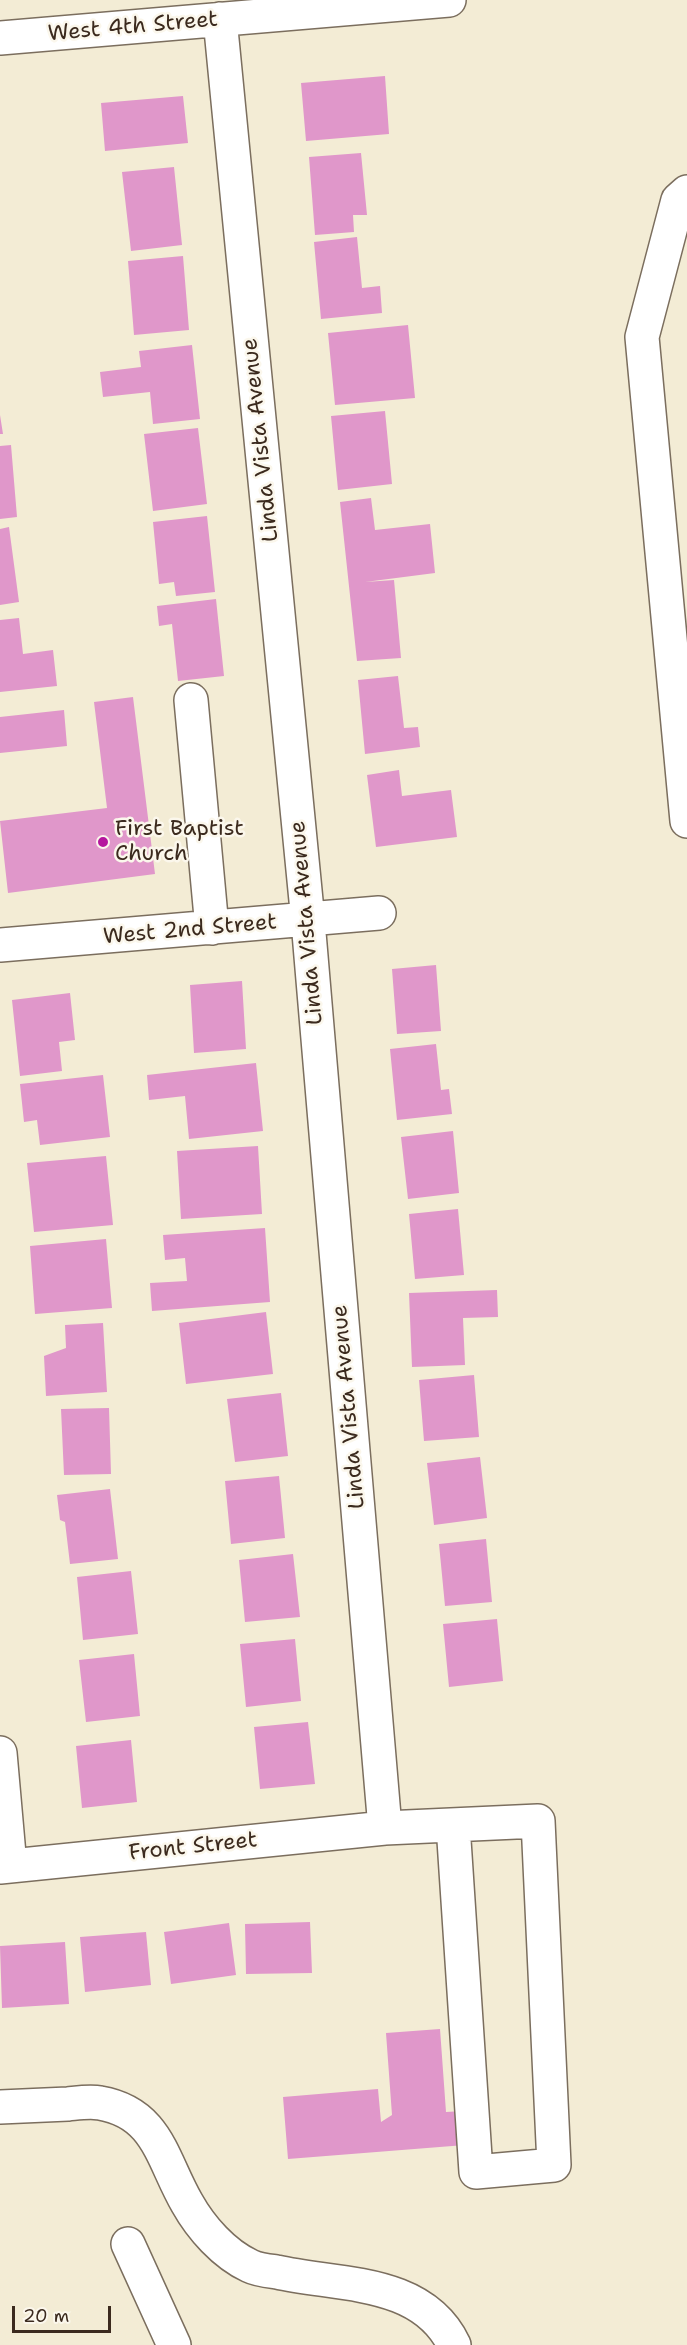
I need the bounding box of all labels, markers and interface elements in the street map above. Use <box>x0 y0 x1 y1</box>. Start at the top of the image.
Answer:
street label: West 4th Street <box>47 6 219 48</box>
street label: Linda Vista Avenue <box>237 337 285 543</box>
place label: First Baptist Church <box>115 816 244 867</box>
street label: Linda Vista Avenue <box>285 820 329 1026</box>
marker: First Baptist Church <box>96 835 110 849</box>
street label: West 2nd Street <box>102 909 278 951</box>
street label: Linda Vista Avenue <box>327 1304 371 1510</box>
street label: Front Street <box>127 1827 259 1867</box>
scale bar <box>15 2294 114 2332</box>
text: 20 m <box>23 2304 69 2328</box>

